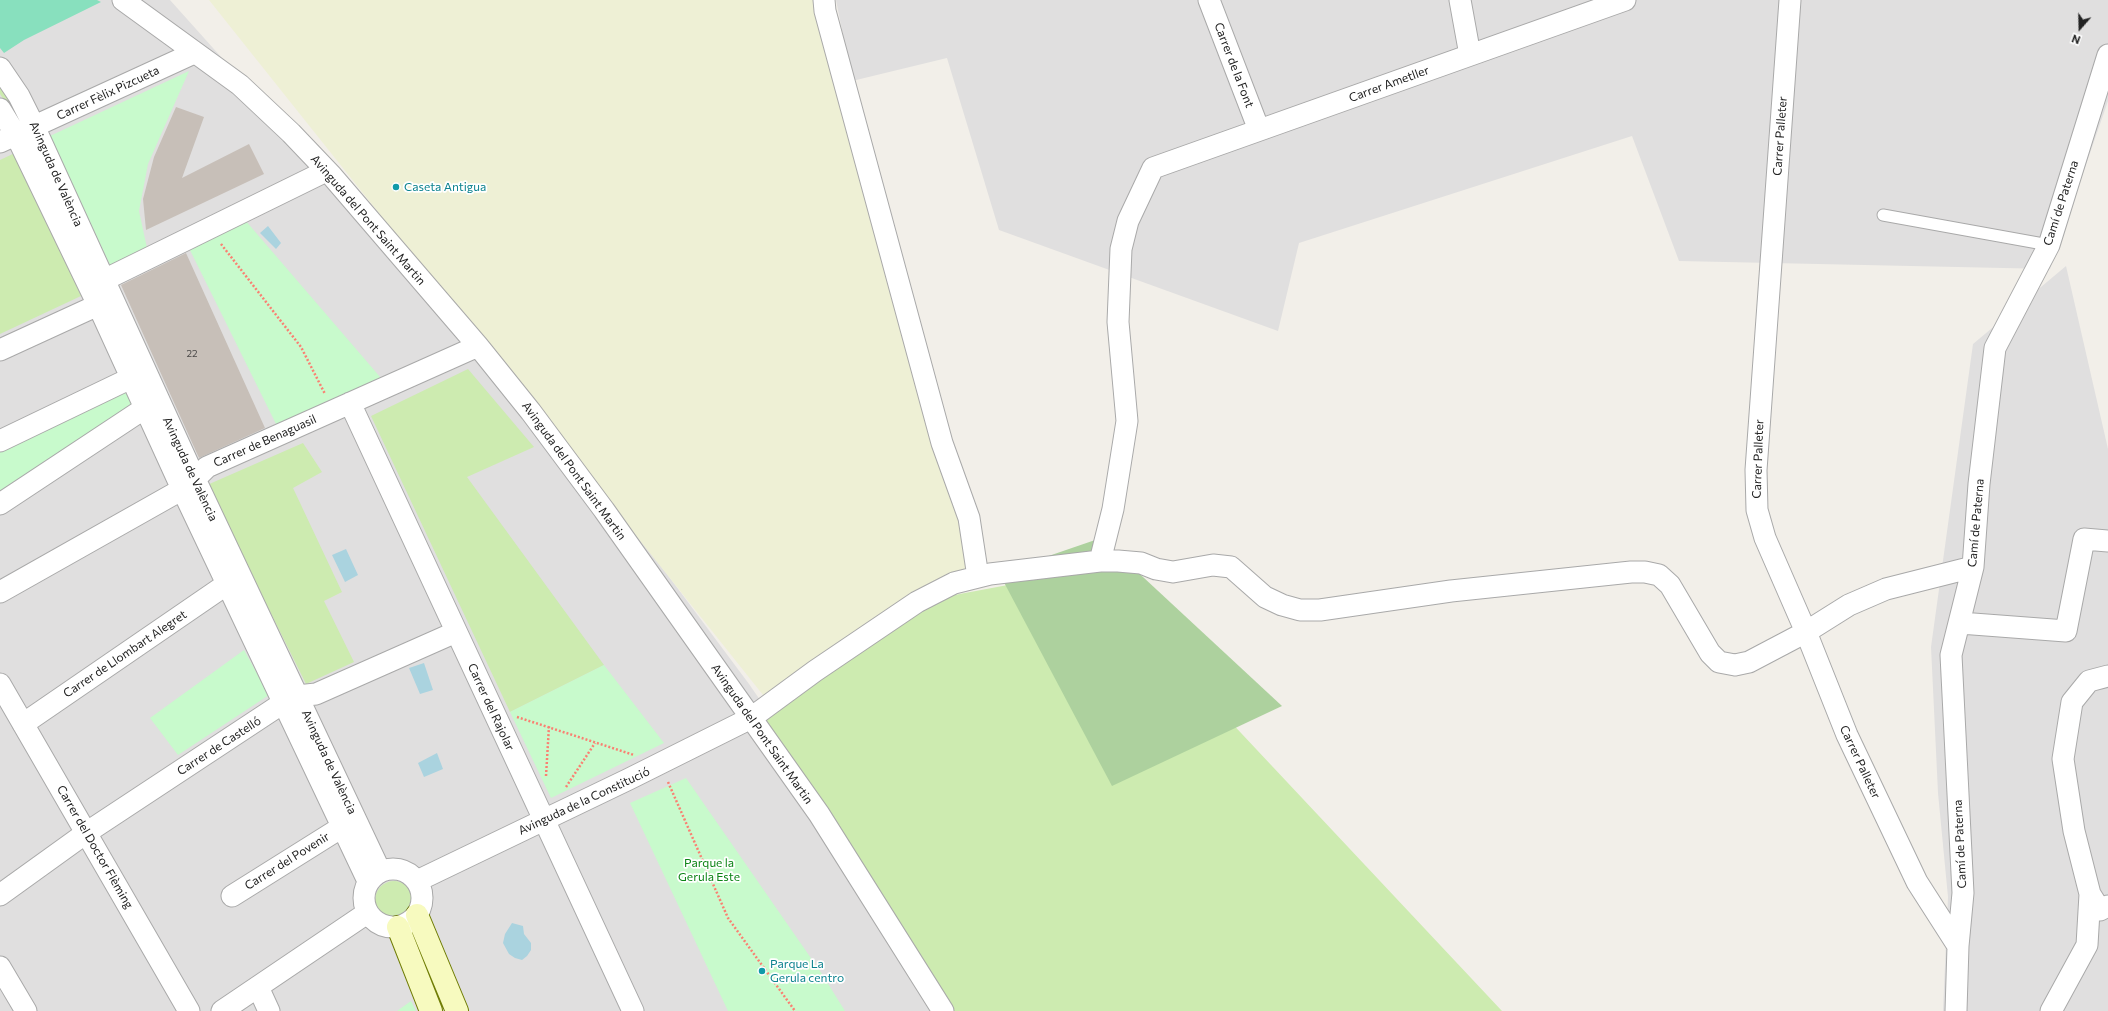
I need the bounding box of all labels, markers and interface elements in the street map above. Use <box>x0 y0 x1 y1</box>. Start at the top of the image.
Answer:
north arrow <box>2060 8 2100 48</box>
street label: Carrer de la Font <box>1211 20 1257 110</box>
text: N <box>2070 32 2082 47</box>
street label: Carrer Fèlix Pizcueta <box>54 63 162 123</box>
street label: Carrer Ametller <box>1347 63 1431 105</box>
street label: Carrer Palleter <box>1770 96 1790 176</box>
street label: Avinguda de València <box>26 119 86 229</box>
street label: Avinguda del Pont Saint Martin <box>308 152 428 288</box>
street label: Camí de Paterna <box>2040 159 2082 247</box>
place label: Caseta Antigua <box>404 180 486 194</box>
marker: Caseta Antigua <box>391 182 401 192</box>
house number: 22 <box>186 348 198 360</box>
street label: Avinguda del Pont Saint Martin <box>519 399 629 543</box>
street label: Carrer de Benaguasil <box>211 412 319 470</box>
street label: Avinguda de València <box>159 414 221 524</box>
street label: Carrer Palleter <box>1749 419 1767 499</box>
street label: Camí de Paterna <box>1965 478 1987 568</box>
street label: Carrer de Llombart Alegret <box>61 607 189 701</box>
street label: Carrer del Rajolar <box>464 661 518 753</box>
street label: Avinguda del Pont Saint Martin <box>708 661 816 807</box>
street label: Avinguda de València <box>298 707 360 817</box>
street label: Carrer de Castelló <box>174 713 264 779</box>
street label: Carrer Palleter <box>1837 723 1883 801</box>
street label: Avinguda de la Constitució <box>516 764 652 838</box>
street label: Carrer del Doctor Flèming <box>54 783 136 911</box>
street label: Camí de Paterna <box>1950 799 1970 889</box>
street label: Carrer del Povenir <box>242 829 332 893</box>
park label: Parque la Gerula Este <box>678 856 740 884</box>
place label: Parque La Gerula centro <box>770 957 844 985</box>
marker: Parque La Gerula centro <box>757 966 767 976</box>

